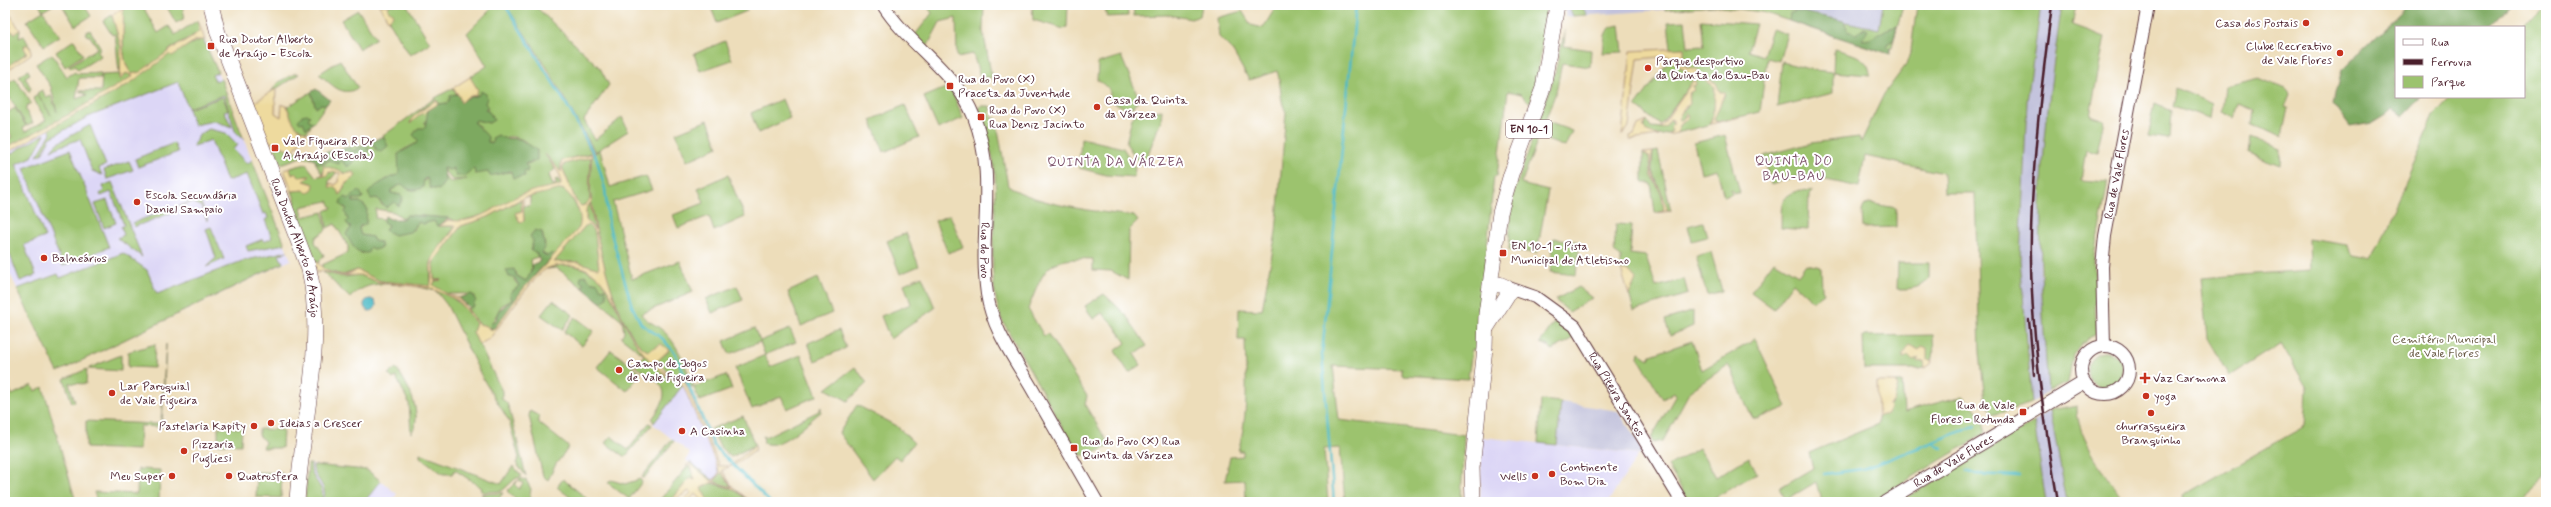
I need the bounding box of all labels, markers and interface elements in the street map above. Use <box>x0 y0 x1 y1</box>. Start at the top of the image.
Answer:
place label: Casa dos Postais <box>2215 16 2299 32</box>
marker: Casa dos Postais <box>2301 18 2311 28</box>
legend <box>2395 26 2525 98</box>
place label: Rua Doutor Alberto de Araújo - Escola <box>219 32 313 62</box>
text: Rua <box>2431 35 2449 51</box>
place label: Clube Recreativo de Vale Flores <box>2246 39 2333 69</box>
marker: Rua Doutor Alberto de Araújo - Escola <box>206 41 216 51</box>
marker: Clube Recreativo de Vale Flores <box>2335 48 2345 58</box>
place label: Parque desportivo da Quinta do Bau-Bau <box>1656 54 1769 84</box>
text: Ferrovia <box>2431 55 2472 71</box>
marker: Parque desportivo da Quinta do Bau-Bau <box>1643 63 1653 73</box>
place label: Rua do Povo (X) Praceta da Juventude <box>958 72 1071 102</box>
text: Parque <box>2431 75 2466 91</box>
marker: Rua do Povo (X) Praceta da Juventude <box>945 81 955 91</box>
place label: Casa da Quinta da Várzea <box>1105 93 1188 123</box>
marker: Casa da Quinta da Várzea <box>1092 102 1102 112</box>
place label: Rua do Povo (X) Rua Deniz Jacinto <box>989 103 1085 133</box>
marker: Rua do Povo (X) Rua Deniz Jacinto <box>976 112 986 122</box>
road number: EN 10-1 <box>1506 120 1552 138</box>
street label: Rua de Vale Flores <box>2101 127 2134 221</box>
place label: Vale Figueira R Dr A Araújo (Escola) <box>283 134 375 164</box>
marker: Vale Figueira R Dr A Araújo (Escola) <box>270 143 280 153</box>
district label: QUINTA DA VÁRZEA <box>1047 153 1185 171</box>
district label: QUINTA DO BAU-BAU <box>1755 153 1833 185</box>
street label: Rua Doutor Alberto de Araújo <box>266 176 322 318</box>
place label: Escola Secundária Daniel Sampaio <box>145 188 237 218</box>
marker: Escola Secundária Daniel Sampaio <box>132 197 142 207</box>
street label: Rua do Povo <box>975 222 992 279</box>
place label: EN 10-1 - Pista Municipal de Atletismo <box>1511 239 1629 269</box>
marker: EN 10-1 - Pista Municipal de Atletismo <box>1498 248 1508 258</box>
place label: Balneários <box>52 251 107 267</box>
marker: Balneários <box>39 253 49 263</box>
park label: Cemitério Municipal de Vale Flores <box>2392 332 2496 362</box>
street label: Rua Piteira Santos <box>1584 350 1648 440</box>
place label: Campo de Jogos de Vale Figueira <box>627 356 708 387</box>
marker: Campo de Jogos de Vale Figueira <box>614 365 624 375</box>
place label: Vaz Carmona <box>2153 371 2226 387</box>
marker: Vaz Carmona <box>2140 373 2150 383</box>
place label: Lar Paroquial de Vale Figueira <box>120 379 198 410</box>
marker: Lar Paroquial de Vale Figueira <box>107 388 117 398</box>
place label: yoga <box>2154 389 2176 406</box>
marker: yoga <box>2141 391 2151 401</box>
place label: Rua de Vale Flores - Rotunda <box>1931 398 2015 428</box>
marker: Rua de Vale Flores - Rotunda <box>2018 407 2028 417</box>
marker: churrasqueira Branquinho <box>2146 408 2156 418</box>
place label: Ideias a Crescer <box>279 416 362 432</box>
marker: Ideias a Crescer <box>266 418 276 428</box>
place label: Pastelaria Kapity <box>159 419 246 435</box>
place label: churrasqueira Branquinho <box>2116 419 2186 449</box>
marker: Pastelaria Kapity <box>249 421 259 431</box>
place label: A Casinha <box>690 424 745 440</box>
marker: A Casinha <box>677 426 687 436</box>
street label: Rua de Vale Flores <box>1911 431 1998 492</box>
place label: Rua do Povo (X) Rua Quinta da Várzea <box>1082 434 1180 464</box>
place label: Pizzaria Pugliesi <box>192 437 234 468</box>
marker: Rua do Povo (X) Rua Quinta da Várzea <box>1069 443 1079 453</box>
marker: Pizzaria Pugliesi <box>179 446 189 456</box>
place label: Continente Bom Dia <box>1560 460 1618 490</box>
place label: Meu Super <box>110 469 164 485</box>
place label: Quatrosfera <box>237 469 298 485</box>
place label: Wells <box>1500 469 1528 485</box>
marker: Continente Bom Dia <box>1547 469 1557 479</box>
marker: Meu Super <box>167 471 177 481</box>
marker: Quatrosfera <box>224 471 234 481</box>
marker: Wells <box>1530 471 1540 481</box>

